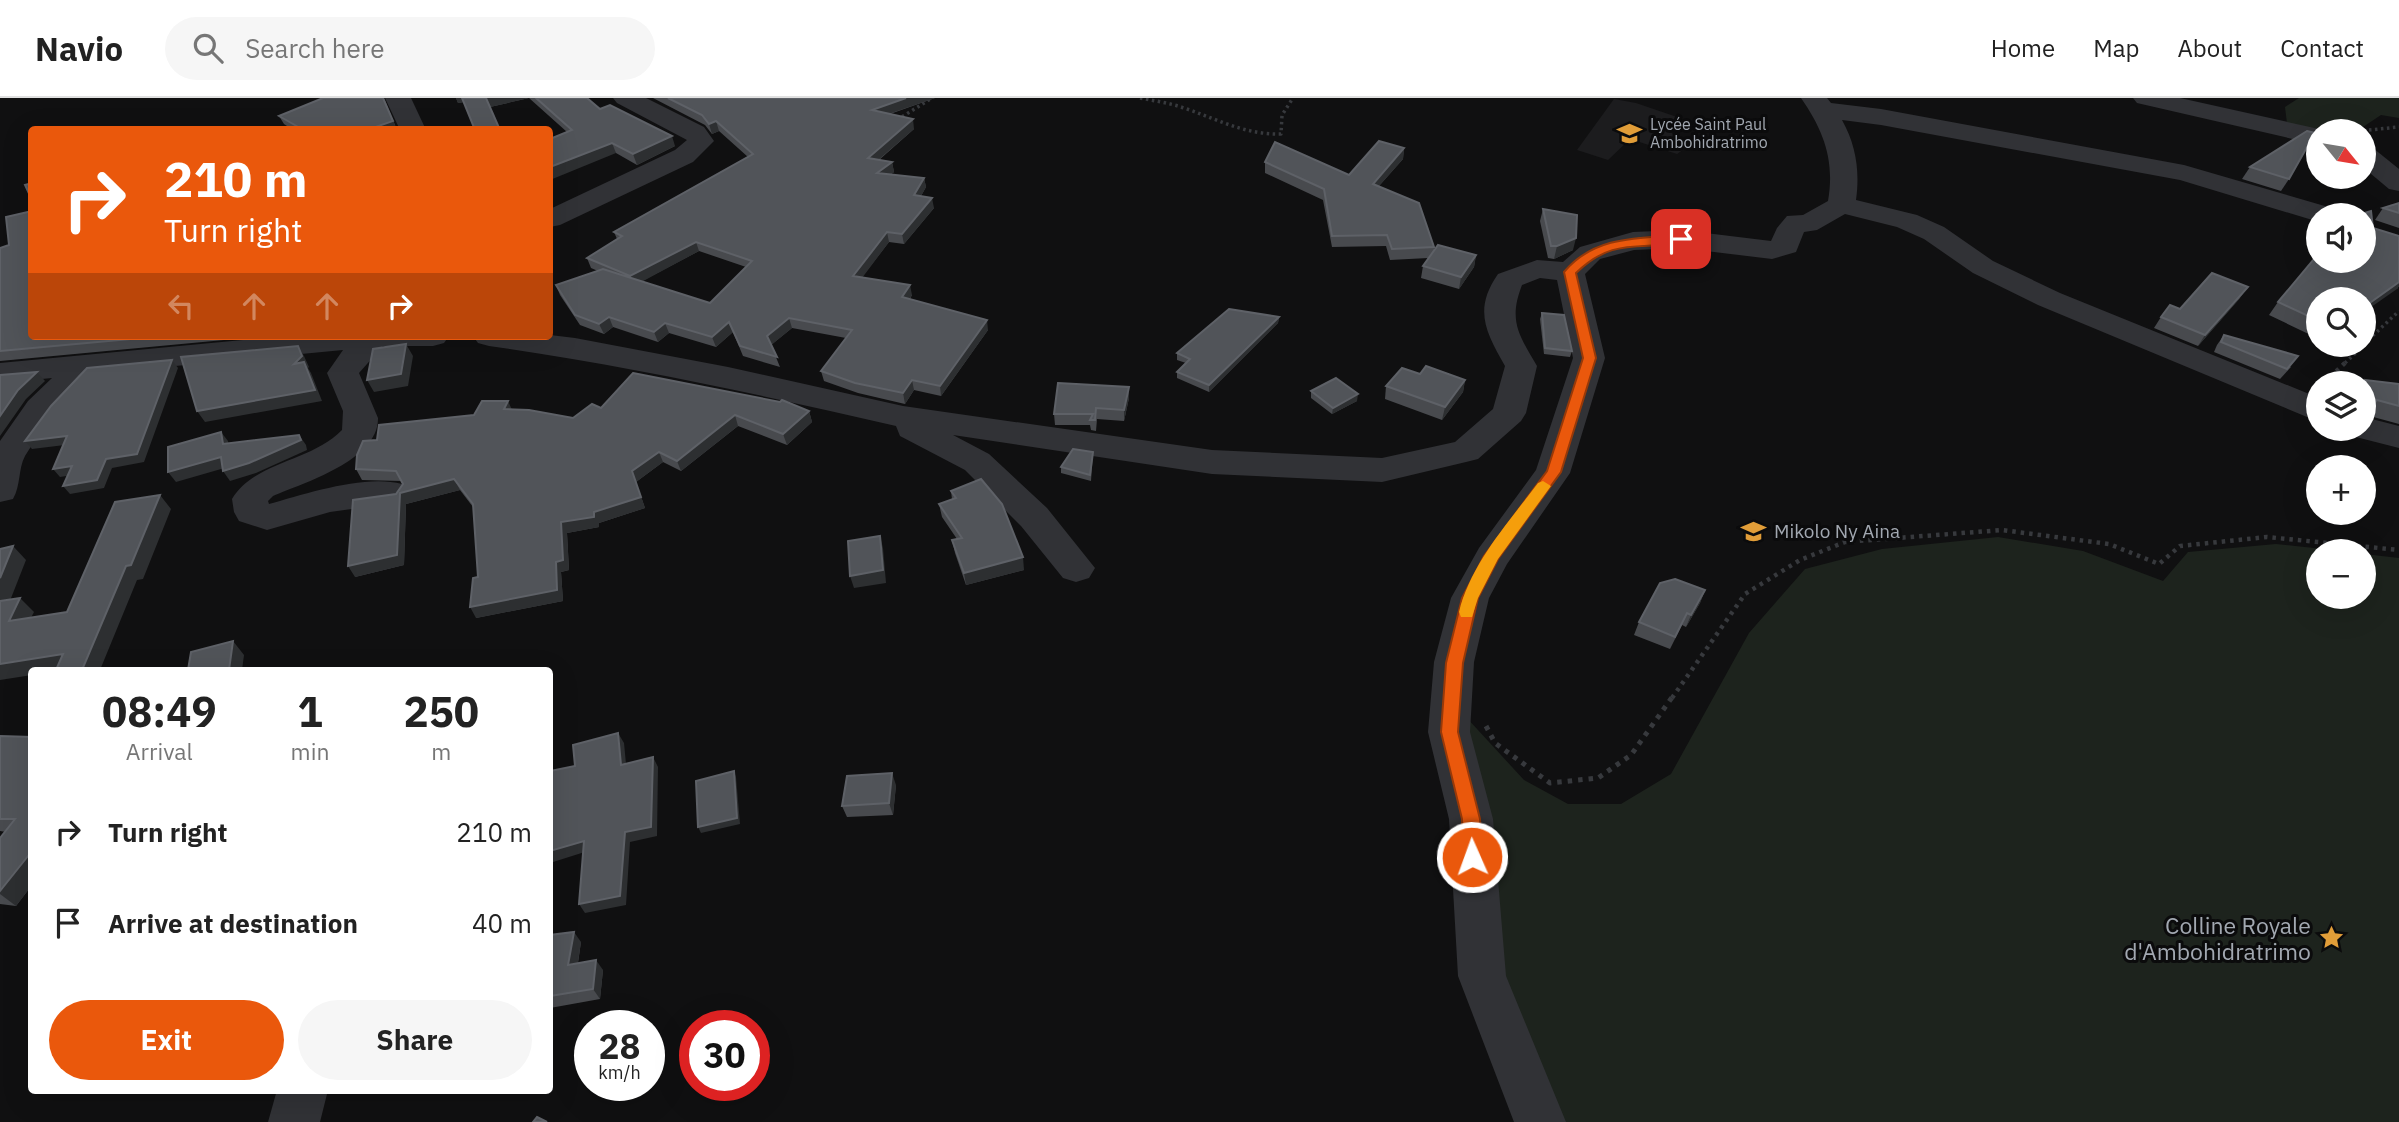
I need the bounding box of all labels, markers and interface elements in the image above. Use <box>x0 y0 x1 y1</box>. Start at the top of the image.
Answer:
search box <box>165 17 655 80</box>
text: Navio <box>35 27 123 70</box>
icon: search <box>189 29 227 67</box>
text: Search here <box>245 31 385 65</box>
text: Home <box>1991 32 2055 64</box>
text: Map <box>2093 32 2139 64</box>
text: About <box>2177 32 2242 64</box>
text: Contact <box>2280 32 2364 64</box>
place label: Lycée Saint Paul Ambohidratrimo <box>1650 114 1768 152</box>
school or university icon: Lycée Saint Paul Ambohidratrimo <box>1616 119 1644 147</box>
north arrow <box>2306 119 2376 189</box>
map controls <box>2306 119 2376 609</box>
text: 210 m <box>164 147 308 210</box>
icon: right <box>49 154 140 245</box>
button: sound <box>2306 203 2376 273</box>
text: Turn right <box>164 209 302 251</box>
pin <box>1651 209 1711 269</box>
icon: arrive <box>1662 220 1700 258</box>
icon: left <box>162 287 200 325</box>
icon: ahead <box>235 287 273 325</box>
icon: ahead <box>308 287 346 325</box>
icon: right <box>381 287 419 325</box>
button: search <box>2306 287 2376 357</box>
button: layers <box>2306 371 2376 441</box>
button: + <box>2306 455 2376 525</box>
school or university icon: Mikolo Ny Aina <box>1740 517 1768 545</box>
place label: Mikolo Ny Aina <box>1774 519 1900 543</box>
button: − <box>2306 539 2376 609</box>
text: 08:49 <box>102 684 217 739</box>
text: 1 <box>297 684 323 739</box>
text: 250 <box>403 684 479 739</box>
text: Arrival <box>126 736 193 766</box>
text: min <box>291 736 329 766</box>
text: m <box>431 736 451 766</box>
icon: right <box>49 813 87 851</box>
text: Turn right <box>108 815 227 849</box>
text: 210 m <box>456 815 532 849</box>
position arrow <box>1435 820 1509 894</box>
icon: arrive <box>49 904 87 942</box>
text: Arrive at destination <box>108 906 358 940</box>
text: 40 m <box>472 906 532 940</box>
place label: Colline Royale d'Ambohidratrimo <box>2124 910 2311 966</box>
place icon: Colline Royale d'Ambohidratrimo <box>2317 924 2345 952</box>
button: Exit <box>49 1000 284 1080</box>
button: Share <box>298 1000 532 1080</box>
speed limit sign: 30 <box>679 1010 770 1101</box>
text: 28 <box>598 1023 641 1069</box>
text: km/h <box>598 1061 641 1084</box>

